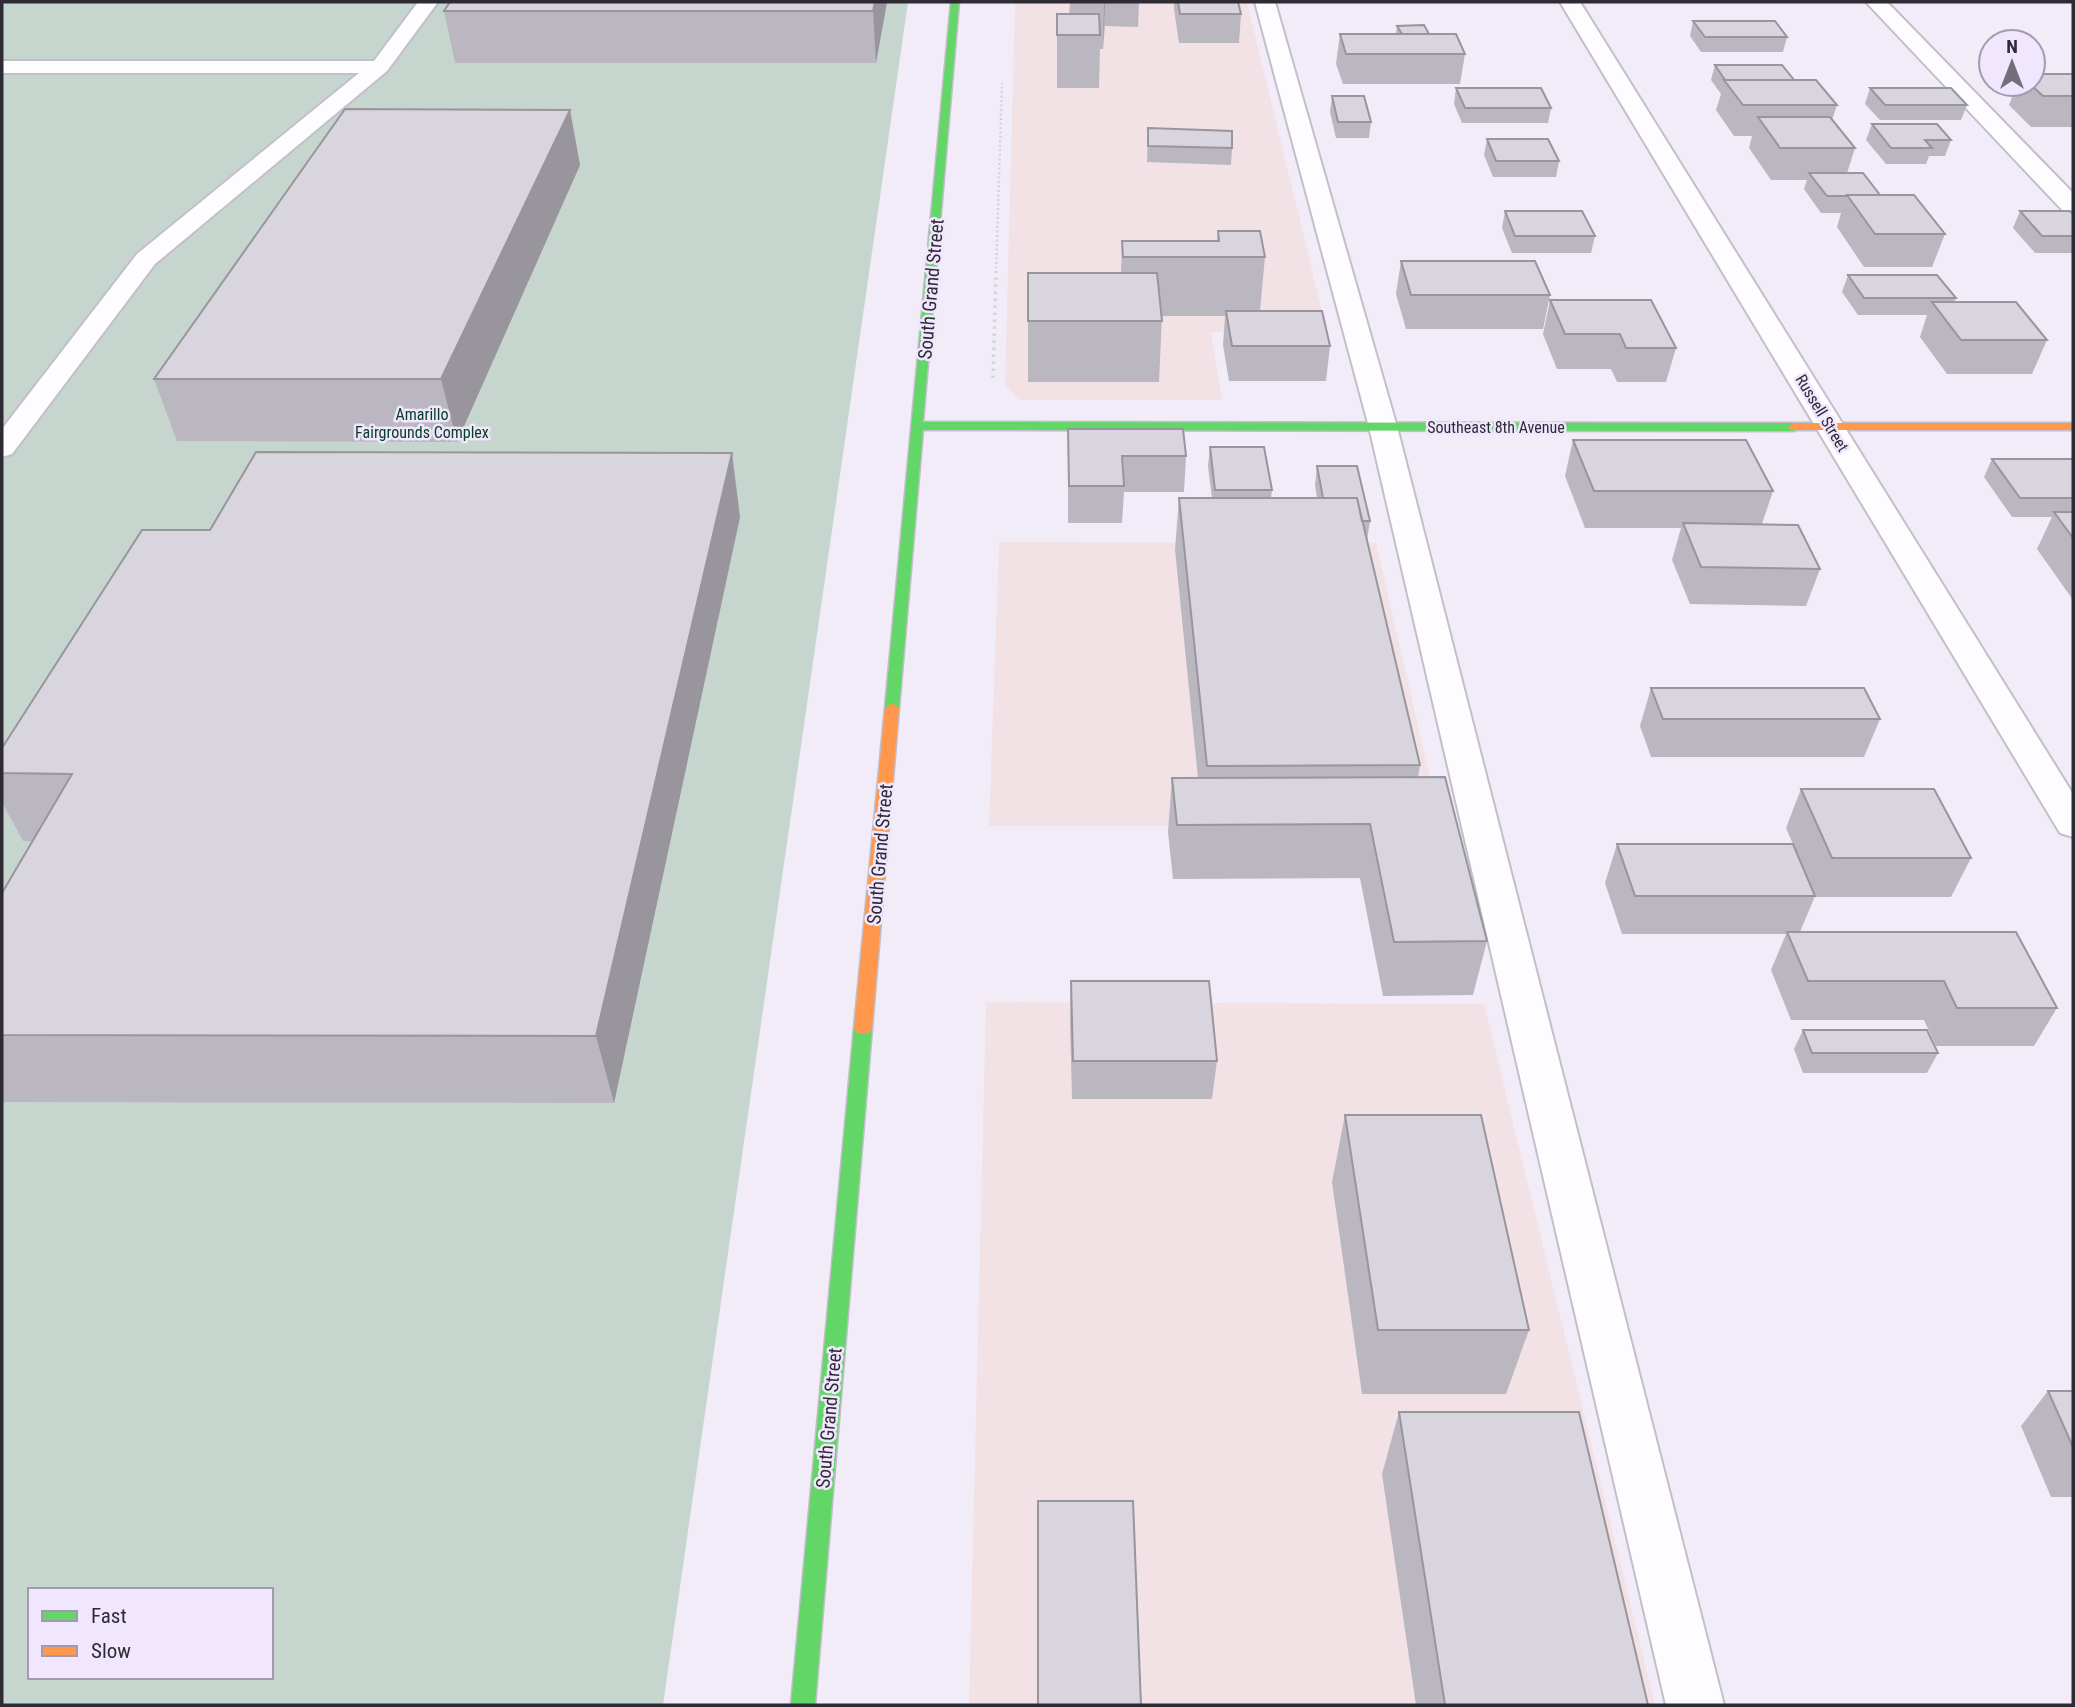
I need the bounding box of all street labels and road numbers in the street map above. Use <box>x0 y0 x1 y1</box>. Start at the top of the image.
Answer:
street label: South Grand Street <box>913 218 949 360</box>
street label: Russell Street <box>1791 371 1853 455</box>
street label: Southeast 8th Avenue <box>1427 418 1565 437</box>
street label: South Grand Street <box>862 783 898 925</box>
street label: South Grand Street <box>811 1347 847 1489</box>

